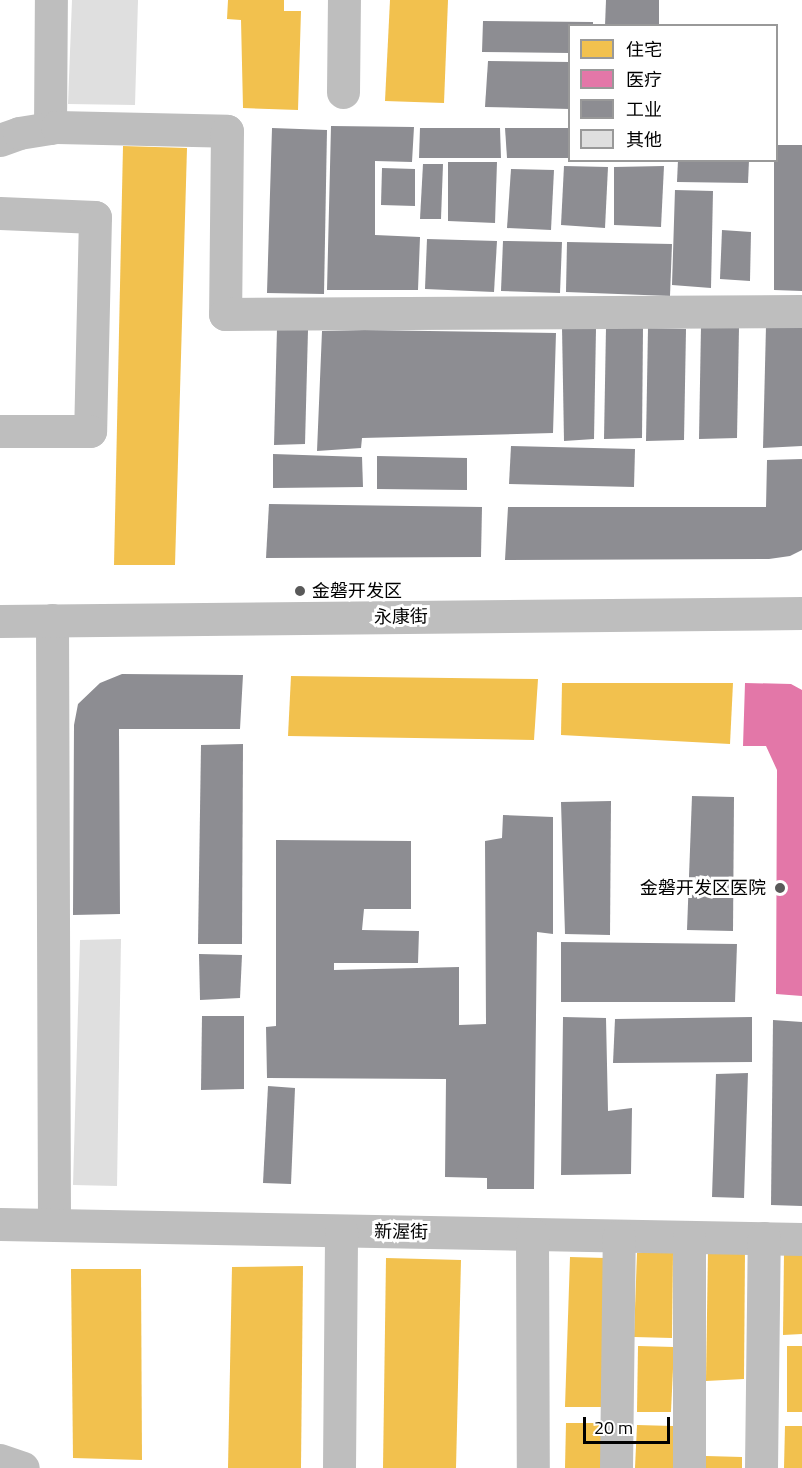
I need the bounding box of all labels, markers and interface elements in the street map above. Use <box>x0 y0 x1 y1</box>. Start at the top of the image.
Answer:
legend <box>568 24 778 162</box>
text: 住宅 <box>626 36 662 63</box>
text: 医疗 <box>626 66 662 93</box>
text: 工业 <box>626 96 662 123</box>
text: 其他 <box>626 126 662 153</box>
place label: 金磐开发区 <box>312 580 402 602</box>
marker: 金磐开发区 <box>293 584 307 598</box>
street label: 永康街 <box>374 606 428 628</box>
place label: 金磐开发区医院 <box>640 877 766 899</box>
marker: 金磐开发区医院 <box>771 879 789 897</box>
street label: 新渥街 <box>374 1221 428 1243</box>
scale bar <box>586 1405 673 1443</box>
text: 20 m <box>594 1414 633 1441</box>

